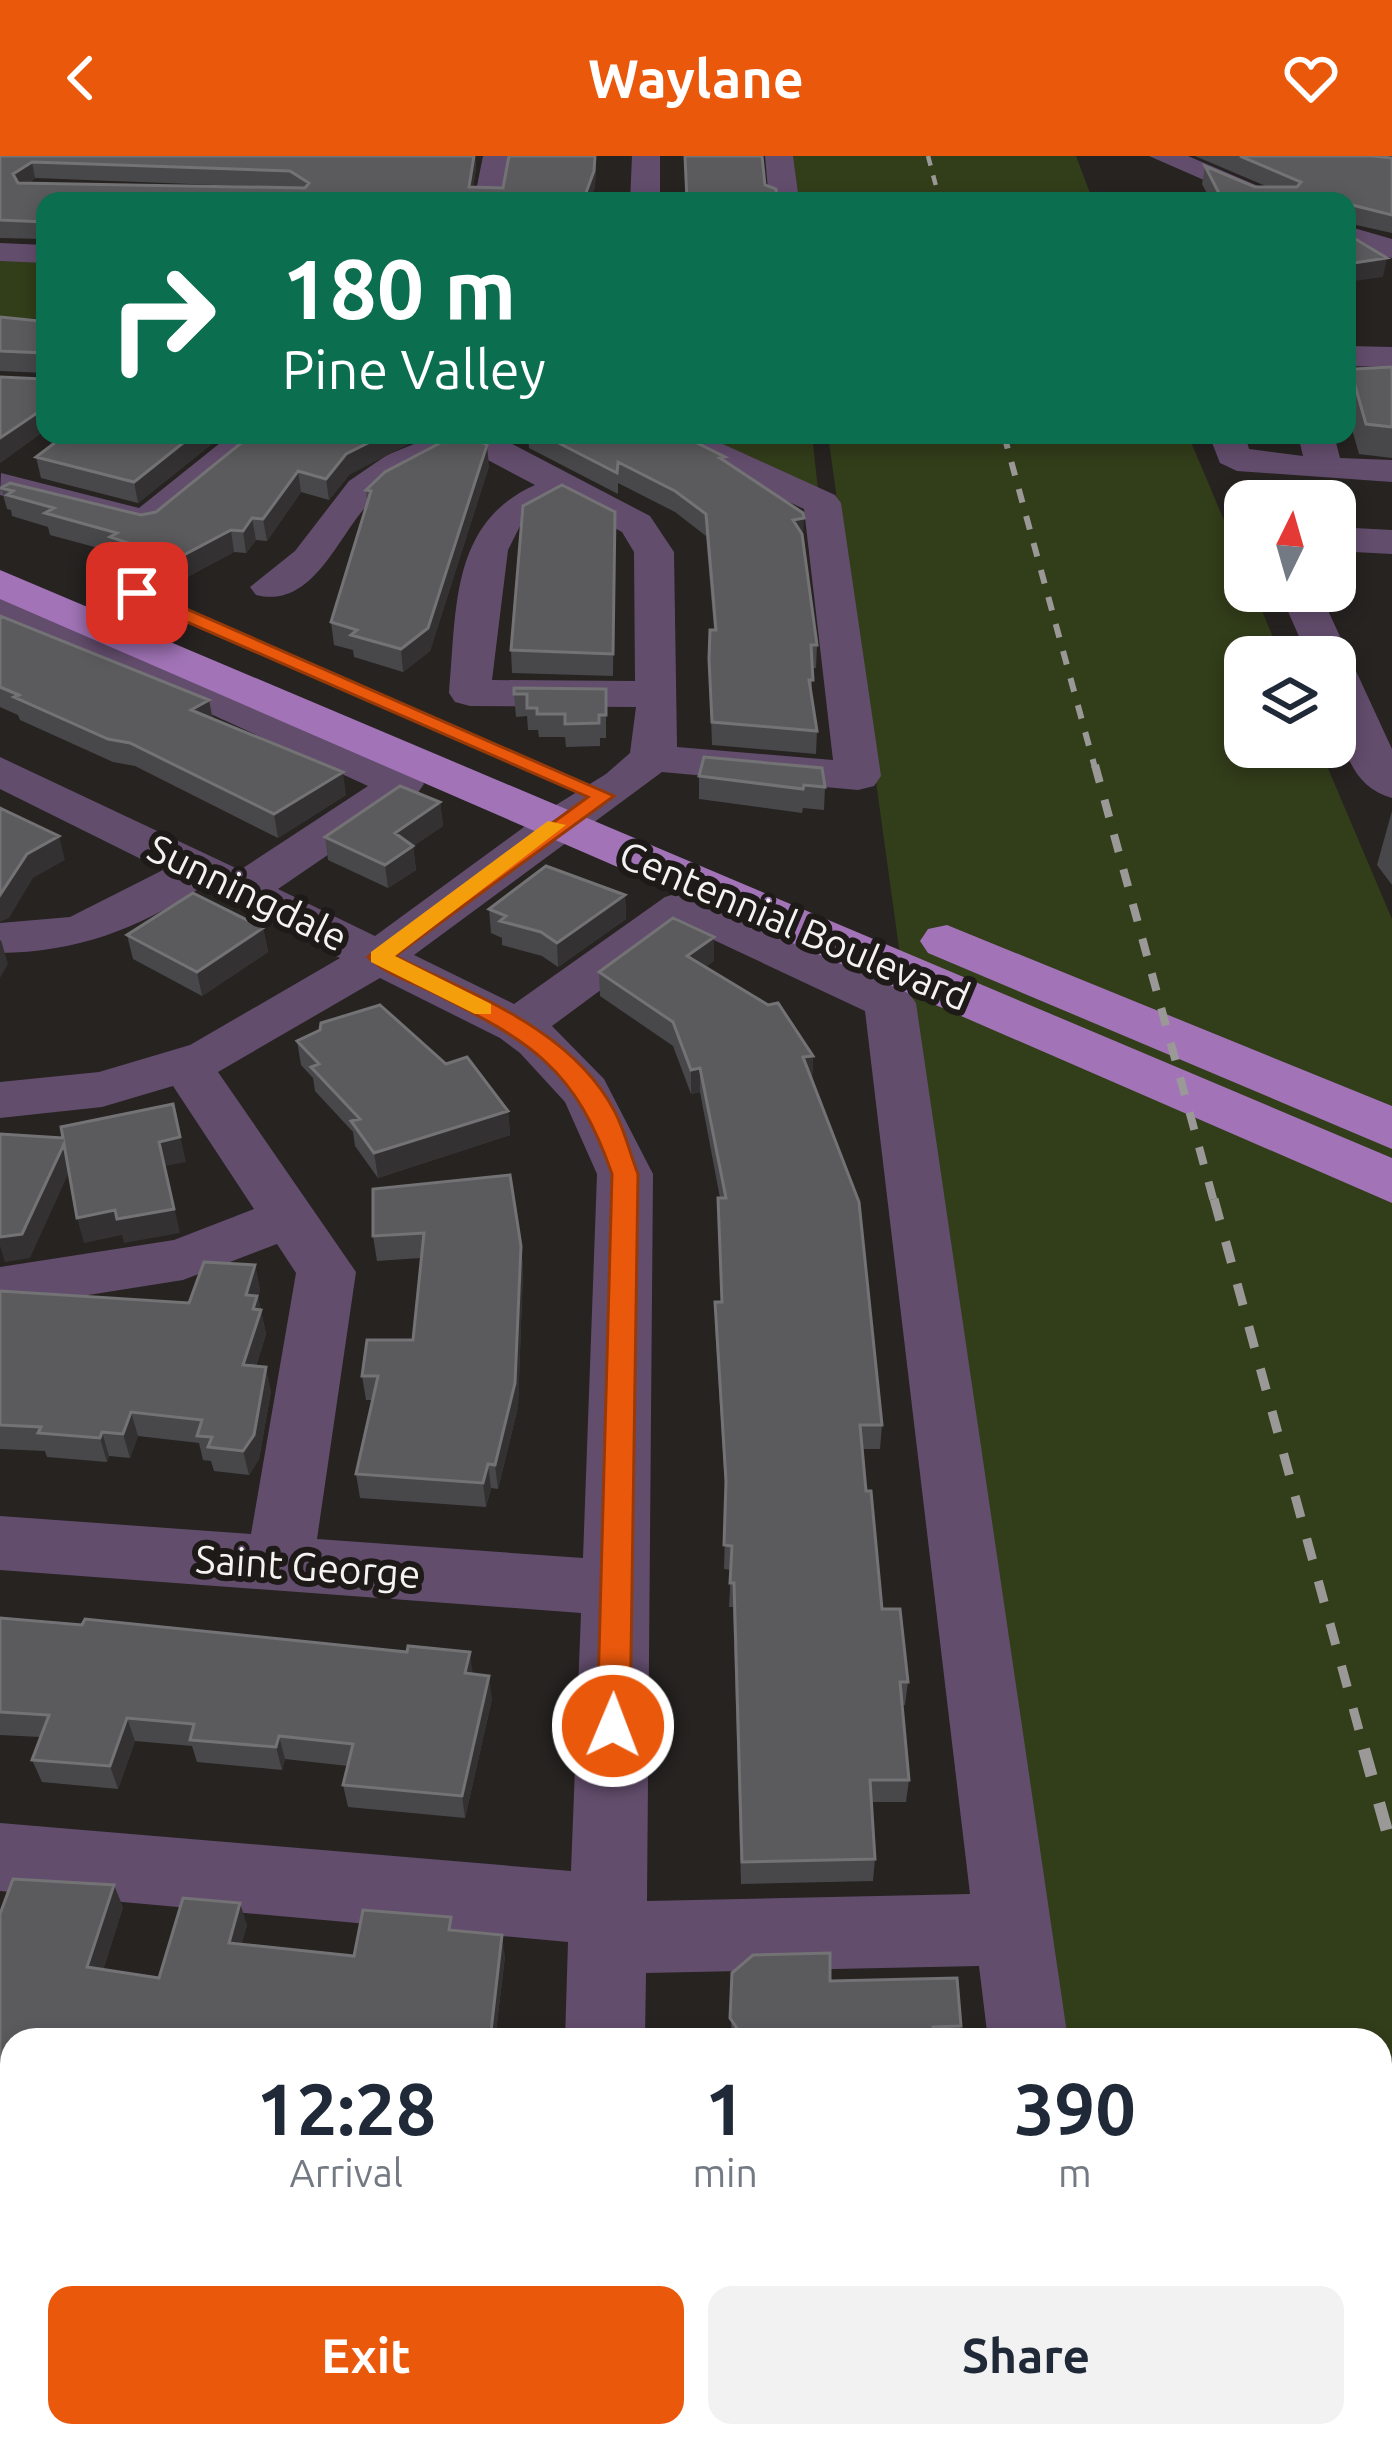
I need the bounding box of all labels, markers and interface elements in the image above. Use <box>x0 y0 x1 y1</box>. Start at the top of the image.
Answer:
icon: back <box>48 45 114 111</box>
icon: heart <box>1278 45 1344 111</box>
text: Waylane <box>588 48 804 108</box>
icon: right <box>84 240 240 396</box>
text: 180 m <box>282 241 516 335</box>
text: Pine Valley <box>282 339 546 399</box>
north arrow <box>1224 480 1356 612</box>
map controls <box>1224 480 1356 768</box>
pin <box>86 542 188 644</box>
icon: arrive <box>104 560 170 626</box>
button: layers <box>1224 636 1356 768</box>
street label: Sunningdale <box>141 825 355 959</box>
street label: Centennial Boulevard <box>614 832 976 1018</box>
street label: Saint George <box>194 1537 422 1595</box>
position arrow <box>550 1663 676 1789</box>
text: 12:28 <box>256 2068 436 2149</box>
text: 1 <box>705 2068 745 2149</box>
text: 390 <box>1014 2068 1136 2149</box>
text: Arrival <box>289 2151 403 2194</box>
text: min <box>692 2151 758 2194</box>
text: m <box>1058 2151 1092 2194</box>
button: Exit <box>48 2286 684 2424</box>
button: Share <box>708 2286 1344 2424</box>

